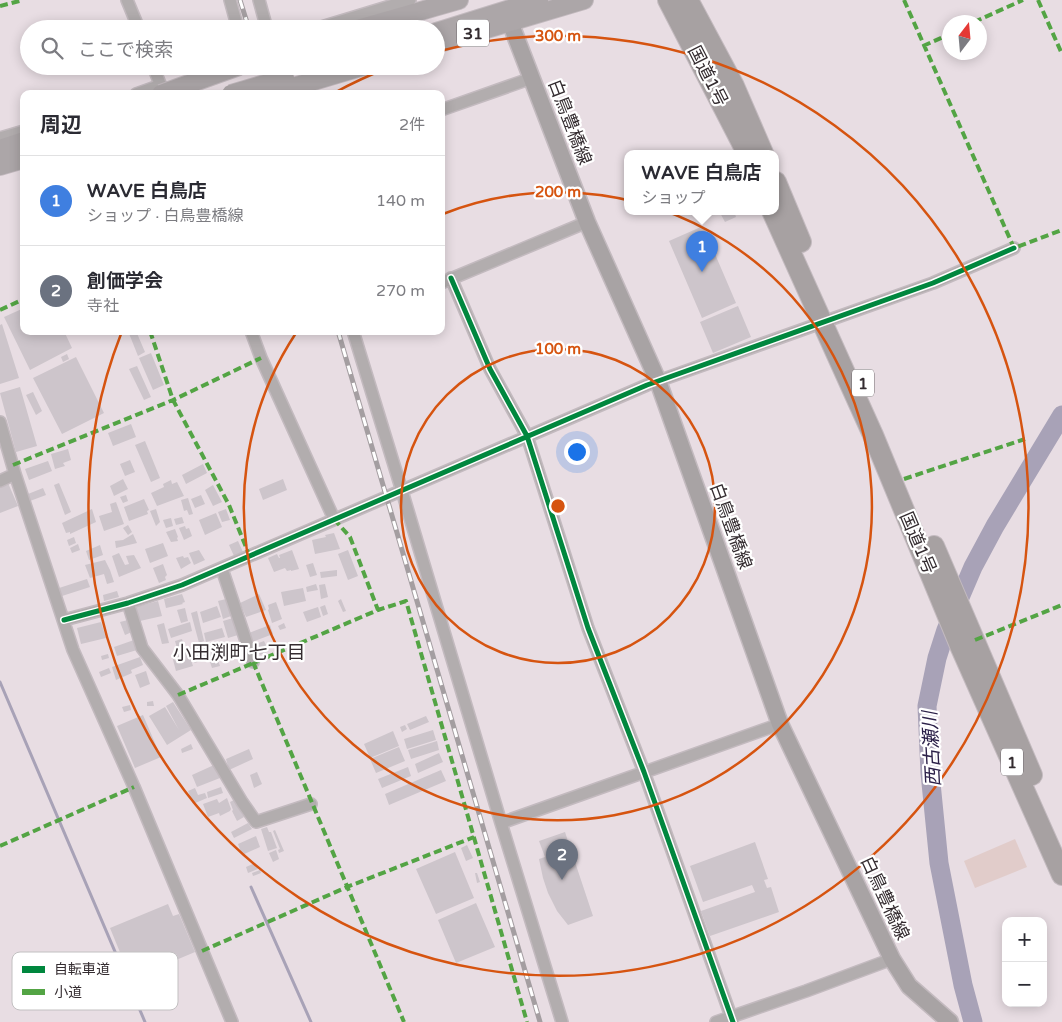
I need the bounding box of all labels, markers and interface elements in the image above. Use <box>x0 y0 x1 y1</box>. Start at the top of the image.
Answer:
north arrow <box>942 15 987 60</box>
road number: 31 <box>457 19 489 46</box>
search box <box>20 20 445 75</box>
text: 300 m <box>535 27 581 45</box>
icon: search <box>38 34 66 62</box>
text: ここで検索 <box>78 39 173 61</box>
street label: 国道1号 <box>683 42 733 110</box>
street label: 白鳥豊橋線 <box>544 76 596 168</box>
text: 周辺 <box>40 113 82 138</box>
text: 2件 <box>399 115 425 135</box>
popup <box>624 150 779 215</box>
text: WAVE 白鳥店 <box>642 162 761 184</box>
text: WAVE 白鳥店 <box>87 180 207 202</box>
text: 200 m <box>535 183 581 201</box>
text: ショップ <box>642 188 706 208</box>
text: 1 <box>51 191 61 211</box>
text: 140 m <box>376 191 425 211</box>
text: ショップ · 白鳥豊橋線 <box>87 206 243 226</box>
pin: 1 <box>686 231 718 272</box>
text: 創価学会 <box>87 270 163 292</box>
text: 2 <box>51 281 61 301</box>
text: 270 m <box>376 281 425 301</box>
text: 寺社 <box>87 296 119 316</box>
text: 100 m <box>535 340 581 358</box>
road number: 1 <box>852 369 874 396</box>
your location <box>564 439 590 465</box>
street label: 白鳥豊橋線 <box>705 480 757 572</box>
centre of rings <box>549 497 567 515</box>
street label: 国道1号 <box>895 509 941 577</box>
district label: 小田渕町七丁目 <box>172 642 306 664</box>
water label: 西古瀬川 <box>919 708 945 787</box>
road number: 1 <box>1001 749 1023 776</box>
pin: 2 <box>546 839 578 880</box>
street label: 白鳥豊橋線 <box>856 853 914 943</box>
map controls <box>1002 917 1047 1007</box>
button: + <box>1002 917 1047 962</box>
legend <box>12 952 178 1010</box>
text: 自転車道 <box>54 961 110 978</box>
button: − <box>1002 962 1047 1007</box>
text: 小道 <box>54 984 82 1001</box>

